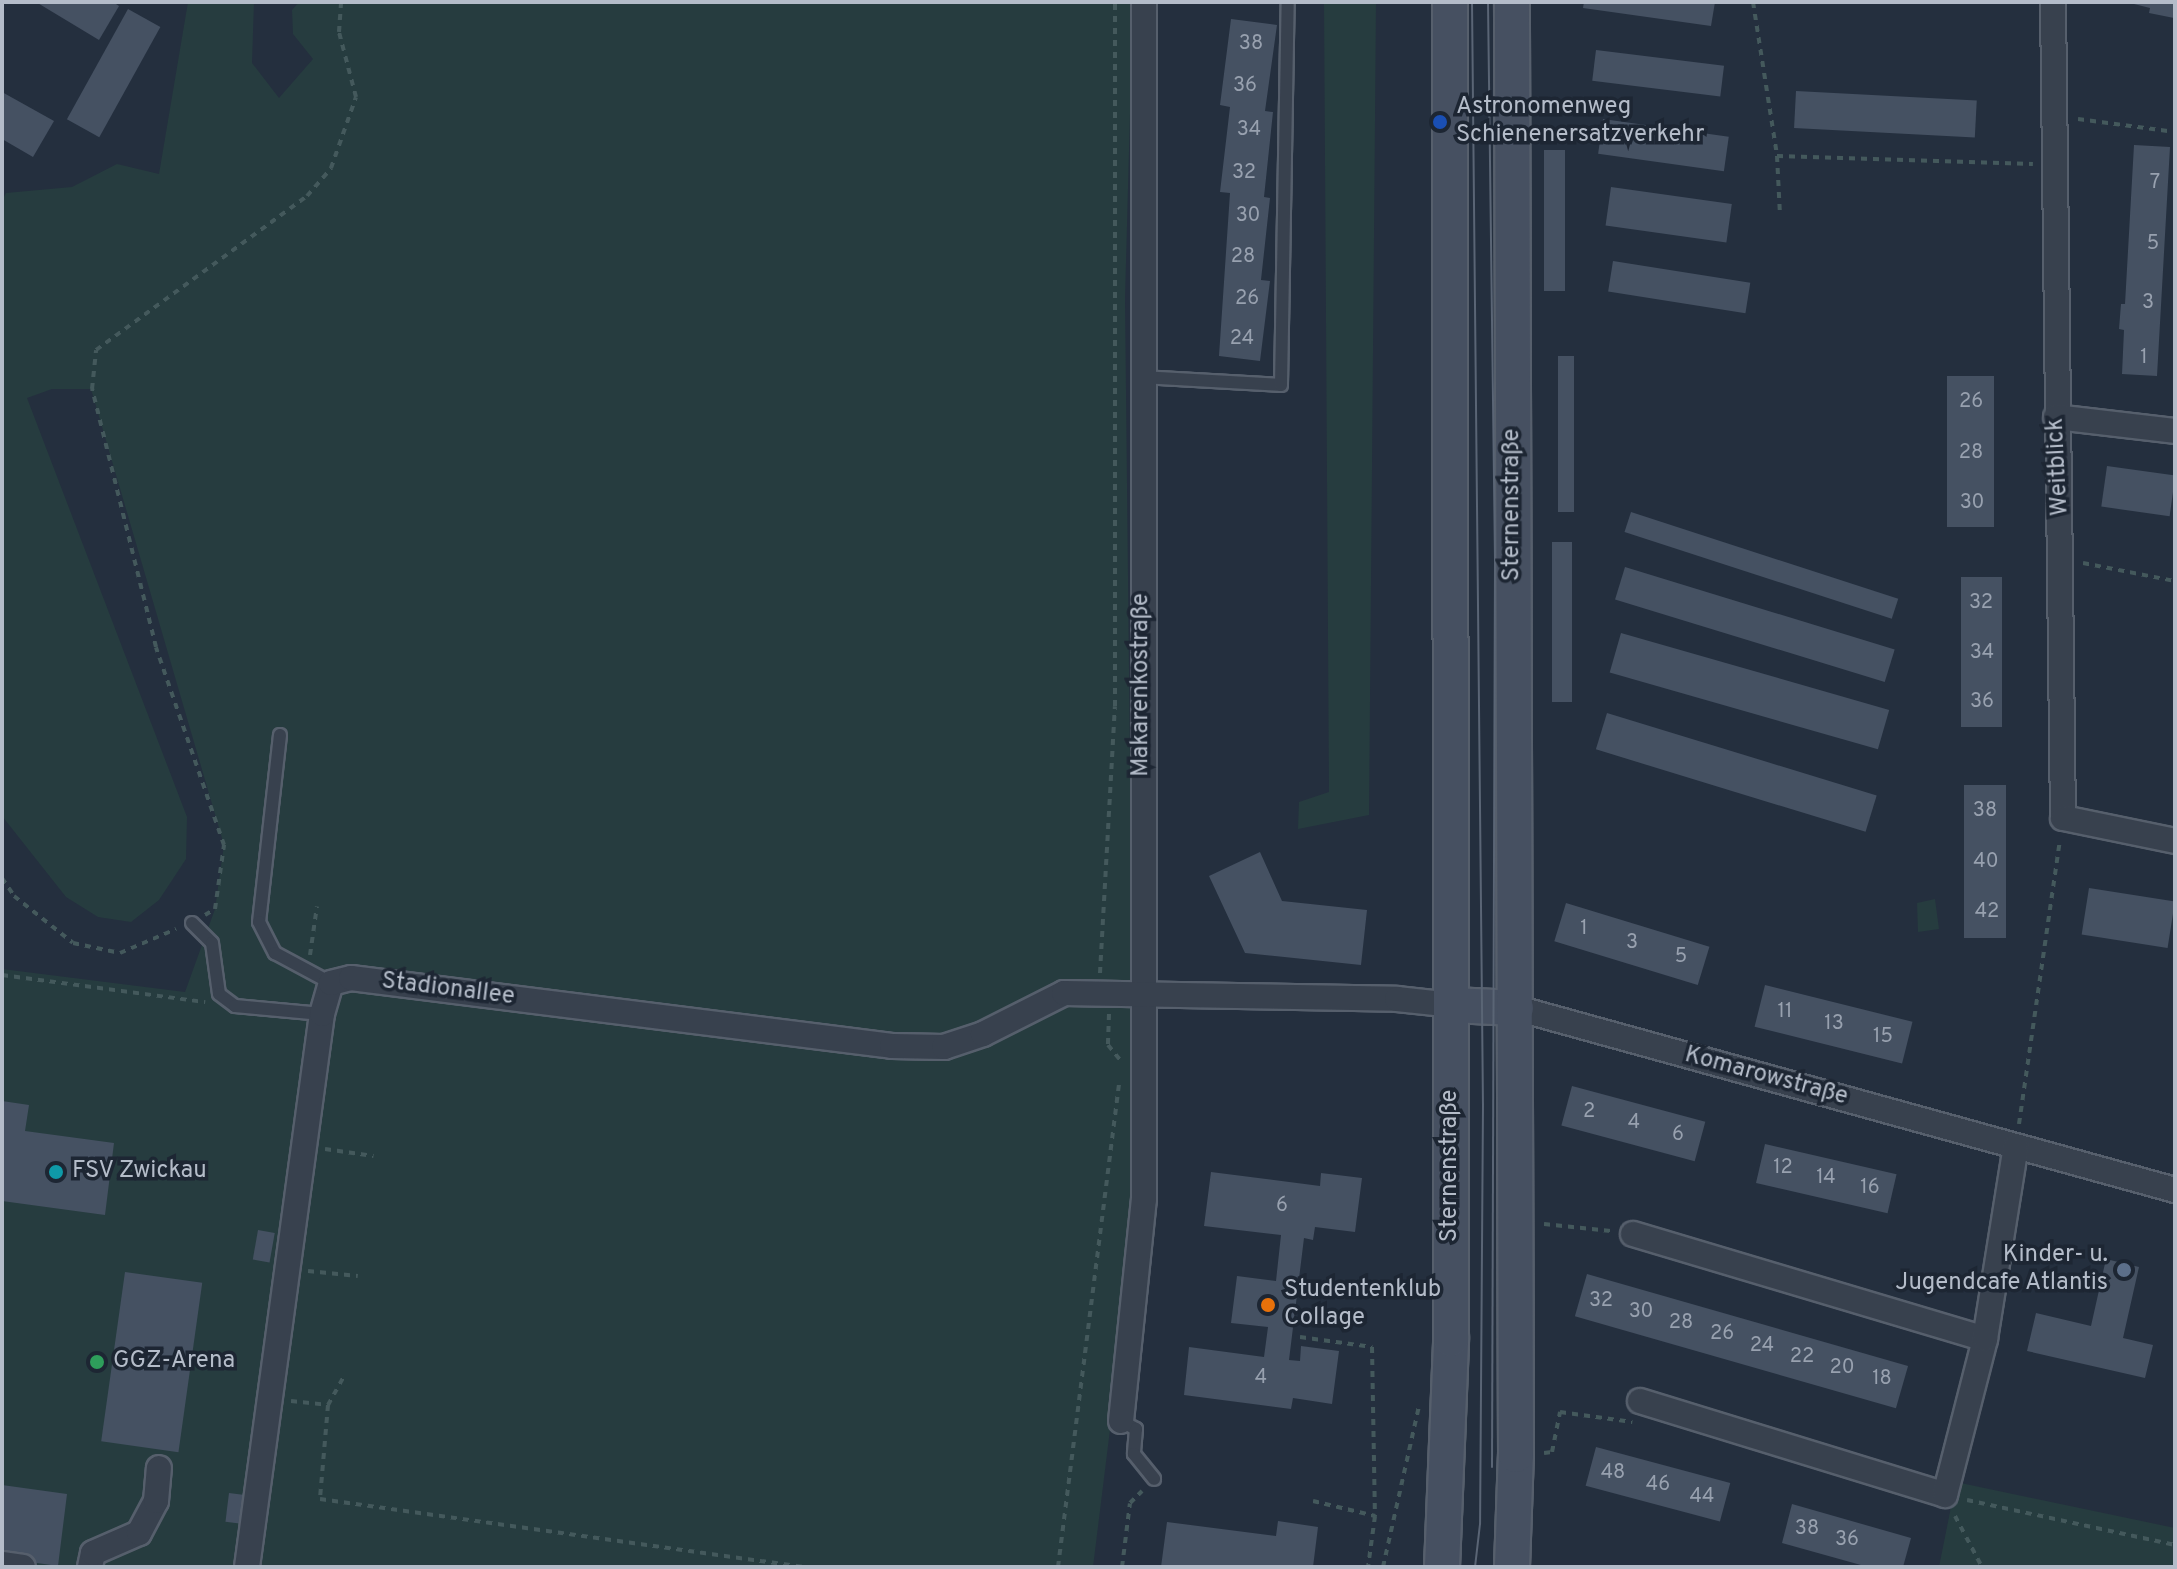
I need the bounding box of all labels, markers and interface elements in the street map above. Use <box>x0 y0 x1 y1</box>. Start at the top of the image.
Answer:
house number: 38 <box>1239 32 1263 56</box>
house number: 36 <box>1233 74 1257 98</box>
place label: Astronomenweg Schienenersatzverkehr <box>1456 94 1705 150</box>
marker: Astronomenweg Schienenersatzverkehr <box>1431 113 1449 131</box>
house number: 34 <box>1237 118 1261 142</box>
house number: 32 <box>1232 161 1256 185</box>
house number: 7 <box>2150 171 2160 195</box>
house number: 30 <box>1236 204 1260 228</box>
house number: 5 <box>2147 232 2159 256</box>
house number: 28 <box>1231 245 1255 269</box>
house number: 26 <box>1235 287 1259 311</box>
house number: 3 <box>2142 291 2154 315</box>
house number: 24 <box>1230 327 1254 351</box>
house number: 1 <box>2140 346 2148 370</box>
house number: 26 <box>1959 390 1983 414</box>
street label: Weitblick <box>2042 417 2076 517</box>
street label: Sternenstraße <box>1499 429 1527 581</box>
house number: 28 <box>1959 441 1983 465</box>
house number: 30 <box>1960 491 1984 515</box>
house number: 32 <box>1969 591 1993 615</box>
street label: Makarenkostraße <box>1128 593 1156 777</box>
house number: 34 <box>1970 641 1994 665</box>
house number: 36 <box>1970 690 1994 714</box>
house number: 38 <box>1973 799 1997 823</box>
house number: 40 <box>1973 850 1999 874</box>
house number: 42 <box>1975 900 1999 924</box>
house number: 1 <box>1580 917 1588 941</box>
house number: 3 <box>1626 931 1638 955</box>
house number: 5 <box>1675 945 1687 969</box>
street label: Stadionallee <box>380 968 516 1012</box>
house number: 11 <box>1778 1000 1792 1024</box>
house number: 13 <box>1824 1012 1844 1036</box>
house number: 15 <box>1873 1025 1893 1049</box>
street label: Komarowstraße <box>1681 1041 1851 1113</box>
street label: Sternenstraße <box>1437 1090 1465 1242</box>
house number: 2 <box>1583 1100 1595 1124</box>
house number: 4 <box>1628 1111 1640 1135</box>
house number: 6 <box>1672 1123 1684 1147</box>
house number: 12 <box>1773 1156 1793 1180</box>
place label: FSV Zwickau <box>72 1158 208 1186</box>
marker: FSV Zwickau <box>47 1163 65 1181</box>
house number: 14 <box>1816 1166 1836 1190</box>
house number: 16 <box>1860 1176 1880 1200</box>
house number: 6 <box>1276 1194 1288 1218</box>
place label: Kinder- u. Jugendcafe Atlantis <box>1894 1242 2108 1298</box>
marker: Kinder- u. Jugendcafe Atlantis <box>2115 1261 2133 1279</box>
place label: Studentenklub Collage <box>1284 1277 1441 1333</box>
house number: 32 <box>1589 1289 1613 1313</box>
marker: Studentenklub Collage <box>1259 1296 1277 1314</box>
house number: 30 <box>1629 1300 1653 1324</box>
house number: 28 <box>1669 1311 1693 1335</box>
house number: 26 <box>1710 1322 1734 1346</box>
house number: 24 <box>1750 1334 1774 1358</box>
house number: 22 <box>1790 1345 1814 1369</box>
place label: GGZ-Arena <box>113 1348 235 1376</box>
marker: GGZ-Arena <box>88 1353 106 1371</box>
house number: 20 <box>1829 1356 1855 1380</box>
house number: 4 <box>1255 1366 1267 1390</box>
house number: 18 <box>1872 1367 1892 1391</box>
house number: 48 <box>1601 1461 1625 1485</box>
house number: 46 <box>1646 1473 1670 1497</box>
house number: 44 <box>1690 1485 1714 1509</box>
house number: 38 <box>1795 1517 1819 1541</box>
house number: 36 <box>1835 1528 1859 1552</box>

